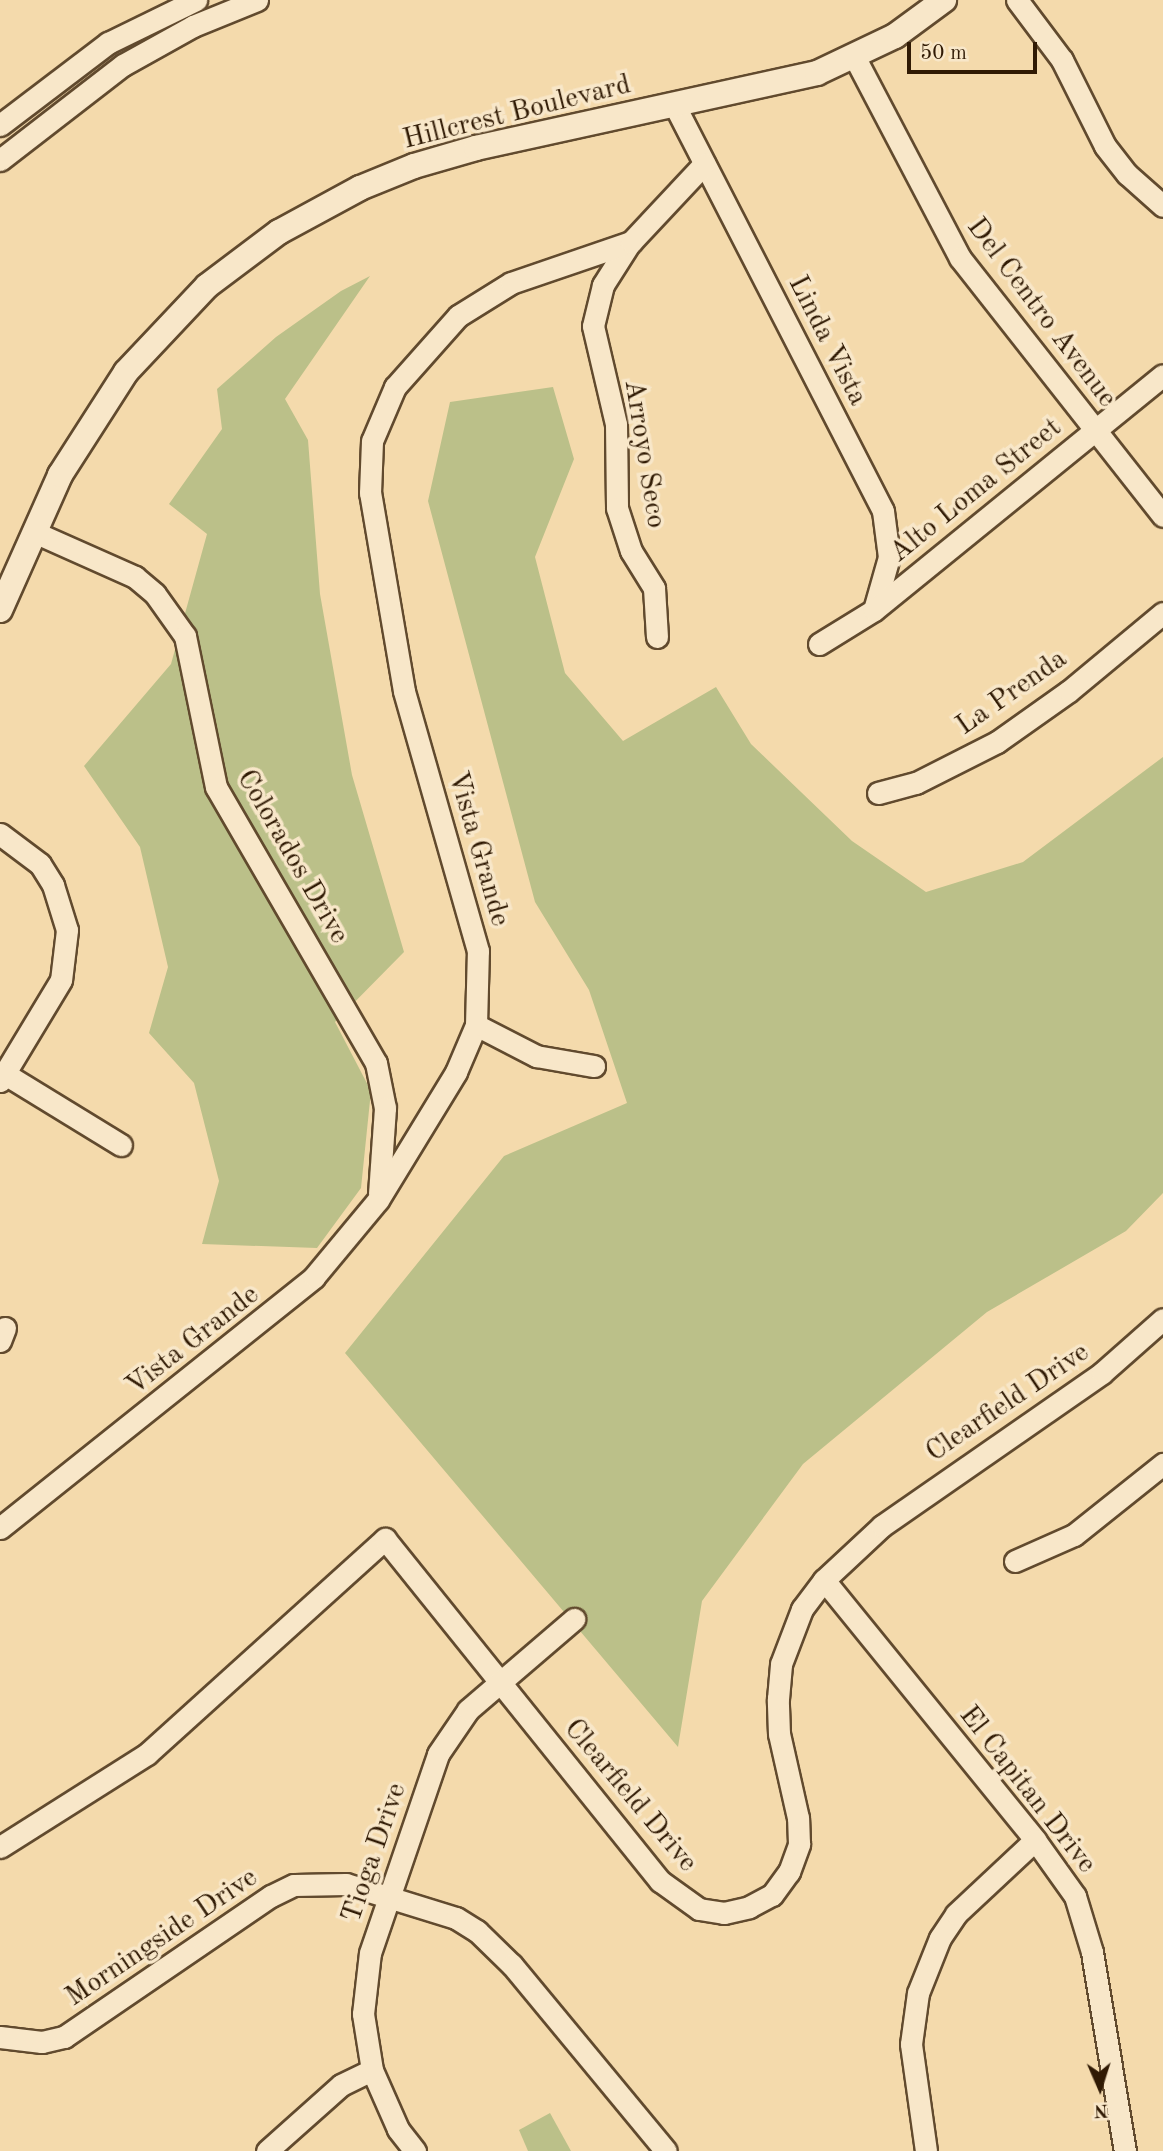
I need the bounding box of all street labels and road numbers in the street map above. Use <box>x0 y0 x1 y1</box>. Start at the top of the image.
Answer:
street label: Hillcrest Boulevard <box>400 68 634 158</box>
street label: Del Centro Avenue <box>959 212 1123 414</box>
street label: Linda Vista <box>780 270 874 412</box>
street label: Arroyo Seco <box>616 377 672 531</box>
street label: Alto Loma Street <box>883 411 1069 571</box>
street label: La Prenda <box>950 643 1074 743</box>
street label: Colorados Drive <box>229 764 355 950</box>
street label: Vista Grande <box>440 768 516 930</box>
street label: Vista Grande <box>120 1279 266 1403</box>
street label: Clearfield Drive <box>920 1336 1096 1470</box>
street label: El Capitan Drive <box>951 1700 1103 1880</box>
street label: Clearfield Drive <box>556 1713 704 1879</box>
street label: Tioga Drive <box>335 1779 415 1927</box>
street label: Morningside Drive <box>60 1861 264 2015</box>

